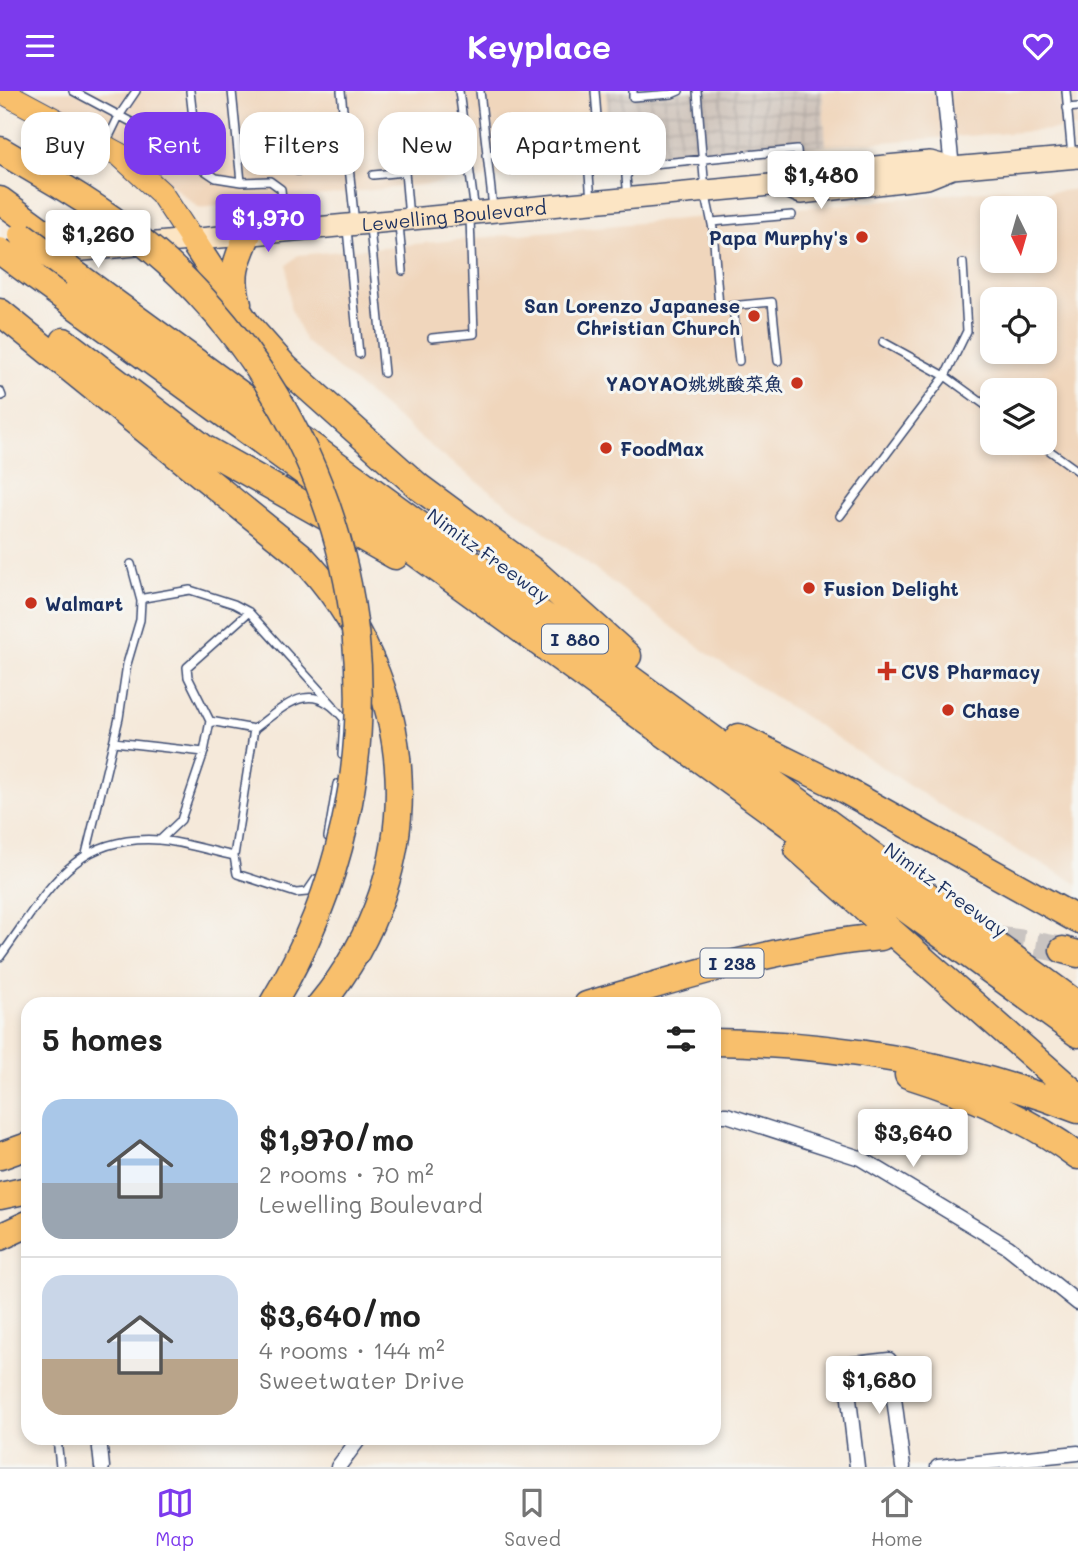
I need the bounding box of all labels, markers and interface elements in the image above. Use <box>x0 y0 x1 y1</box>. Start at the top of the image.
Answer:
text: Keyplace <box>467 25 611 67</box>
icon: menu <box>21 27 59 65</box>
icon: heart <box>1019 27 1057 65</box>
chip: Buy <box>21 112 110 175</box>
chip: Rent <box>124 112 226 175</box>
chip: Filters <box>240 112 364 175</box>
chip: New <box>378 112 477 175</box>
chip: Apartment <box>491 112 666 175</box>
pin: $1,480 <box>764 151 878 211</box>
text: $1,480 <box>783 159 859 189</box>
street label: Lewelling Boulevard <box>361 194 547 236</box>
pin: $1,970 <box>211 195 325 254</box>
north arrow <box>980 196 1057 273</box>
map controls <box>980 196 1057 455</box>
text: $1,970 <box>232 202 304 232</box>
pin: $1,260 <box>41 211 155 270</box>
text: $1,260 <box>61 218 135 248</box>
place label: Papa Murphy's <box>709 225 848 250</box>
marker: Papa Murphy's <box>854 229 870 245</box>
button: locate <box>980 287 1057 364</box>
place label: San Lorenzo Japanese Christian Church <box>524 293 740 340</box>
marker: San Lorenzo Japanese Christian Church <box>746 308 762 324</box>
place label: YAOYAO姚姚酸菜魚 <box>606 371 783 396</box>
marker: YAOYAO姚姚酸菜魚 <box>789 375 805 391</box>
button: layers <box>980 378 1057 455</box>
place label: FoodMax <box>620 436 704 461</box>
marker: FoodMax <box>598 440 614 456</box>
street label: Nimitz Freeway <box>423 502 555 608</box>
place label: Fusion Delight <box>823 576 959 601</box>
marker: Fusion Delight <box>801 580 817 596</box>
place label: Walmart <box>45 591 123 616</box>
marker: Walmart <box>23 595 39 611</box>
road number: I 880 <box>542 625 608 653</box>
place label: CVS Pharmacy <box>901 659 1040 684</box>
marker: CVS Pharmacy <box>879 663 895 679</box>
place label: Chase <box>962 698 1020 723</box>
marker: Chase <box>940 702 956 718</box>
street label: Nimitz Freeway <box>880 836 1012 942</box>
road number: I 238 <box>700 949 764 977</box>
text: 5 homes <box>42 1019 163 1059</box>
icon: filters <box>662 1020 700 1058</box>
pin: $3,640 <box>856 1109 970 1169</box>
text: $3,640 <box>874 1117 952 1147</box>
text: $1,970/mo <box>259 1119 414 1159</box>
icon: home <box>98 1127 182 1211</box>
text: 2 rooms · 70 m² <box>259 1159 434 1189</box>
text: Lewelling Boulevard <box>259 1189 483 1219</box>
text: $3,640/mo <box>259 1295 421 1335</box>
icon: home <box>98 1303 182 1387</box>
text: 4 rooms · 144 m² <box>259 1335 445 1365</box>
pin: $1,680 <box>822 1357 936 1416</box>
text: $1,680 <box>842 1364 916 1394</box>
text: Sweetwater Drive <box>259 1365 465 1395</box>
tab: Map <box>155 1484 194 1551</box>
tab: Saved <box>504 1484 561 1551</box>
tab: Home <box>871 1484 923 1551</box>

